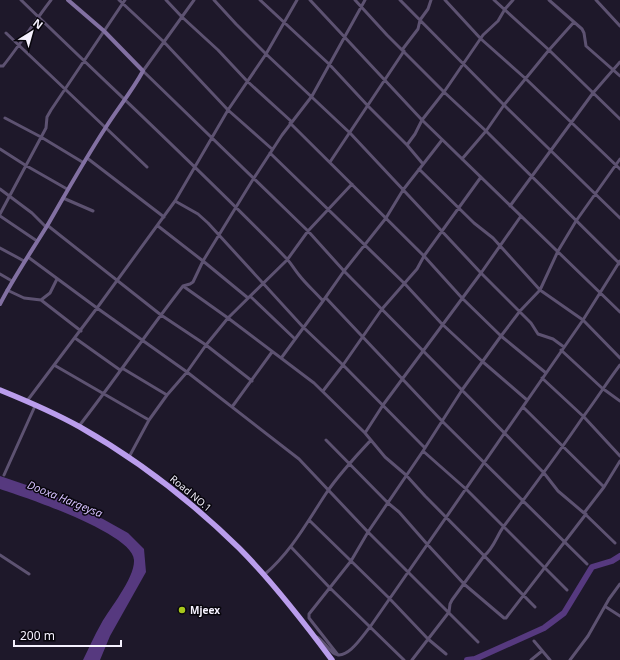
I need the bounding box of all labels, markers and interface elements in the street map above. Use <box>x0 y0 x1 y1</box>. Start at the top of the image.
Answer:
north arrow <box>12 12 52 52</box>
text: N <box>30 15 46 32</box>
street label: Road NO.1 <box>167 472 215 514</box>
water label: Dooxa Hargeysa <box>25 477 106 521</box>
place label: Mjeex <box>190 603 220 617</box>
marker: Mjeex <box>177 605 187 615</box>
scale bar <box>14 622 121 648</box>
text: 200 m <box>20 627 55 644</box>

